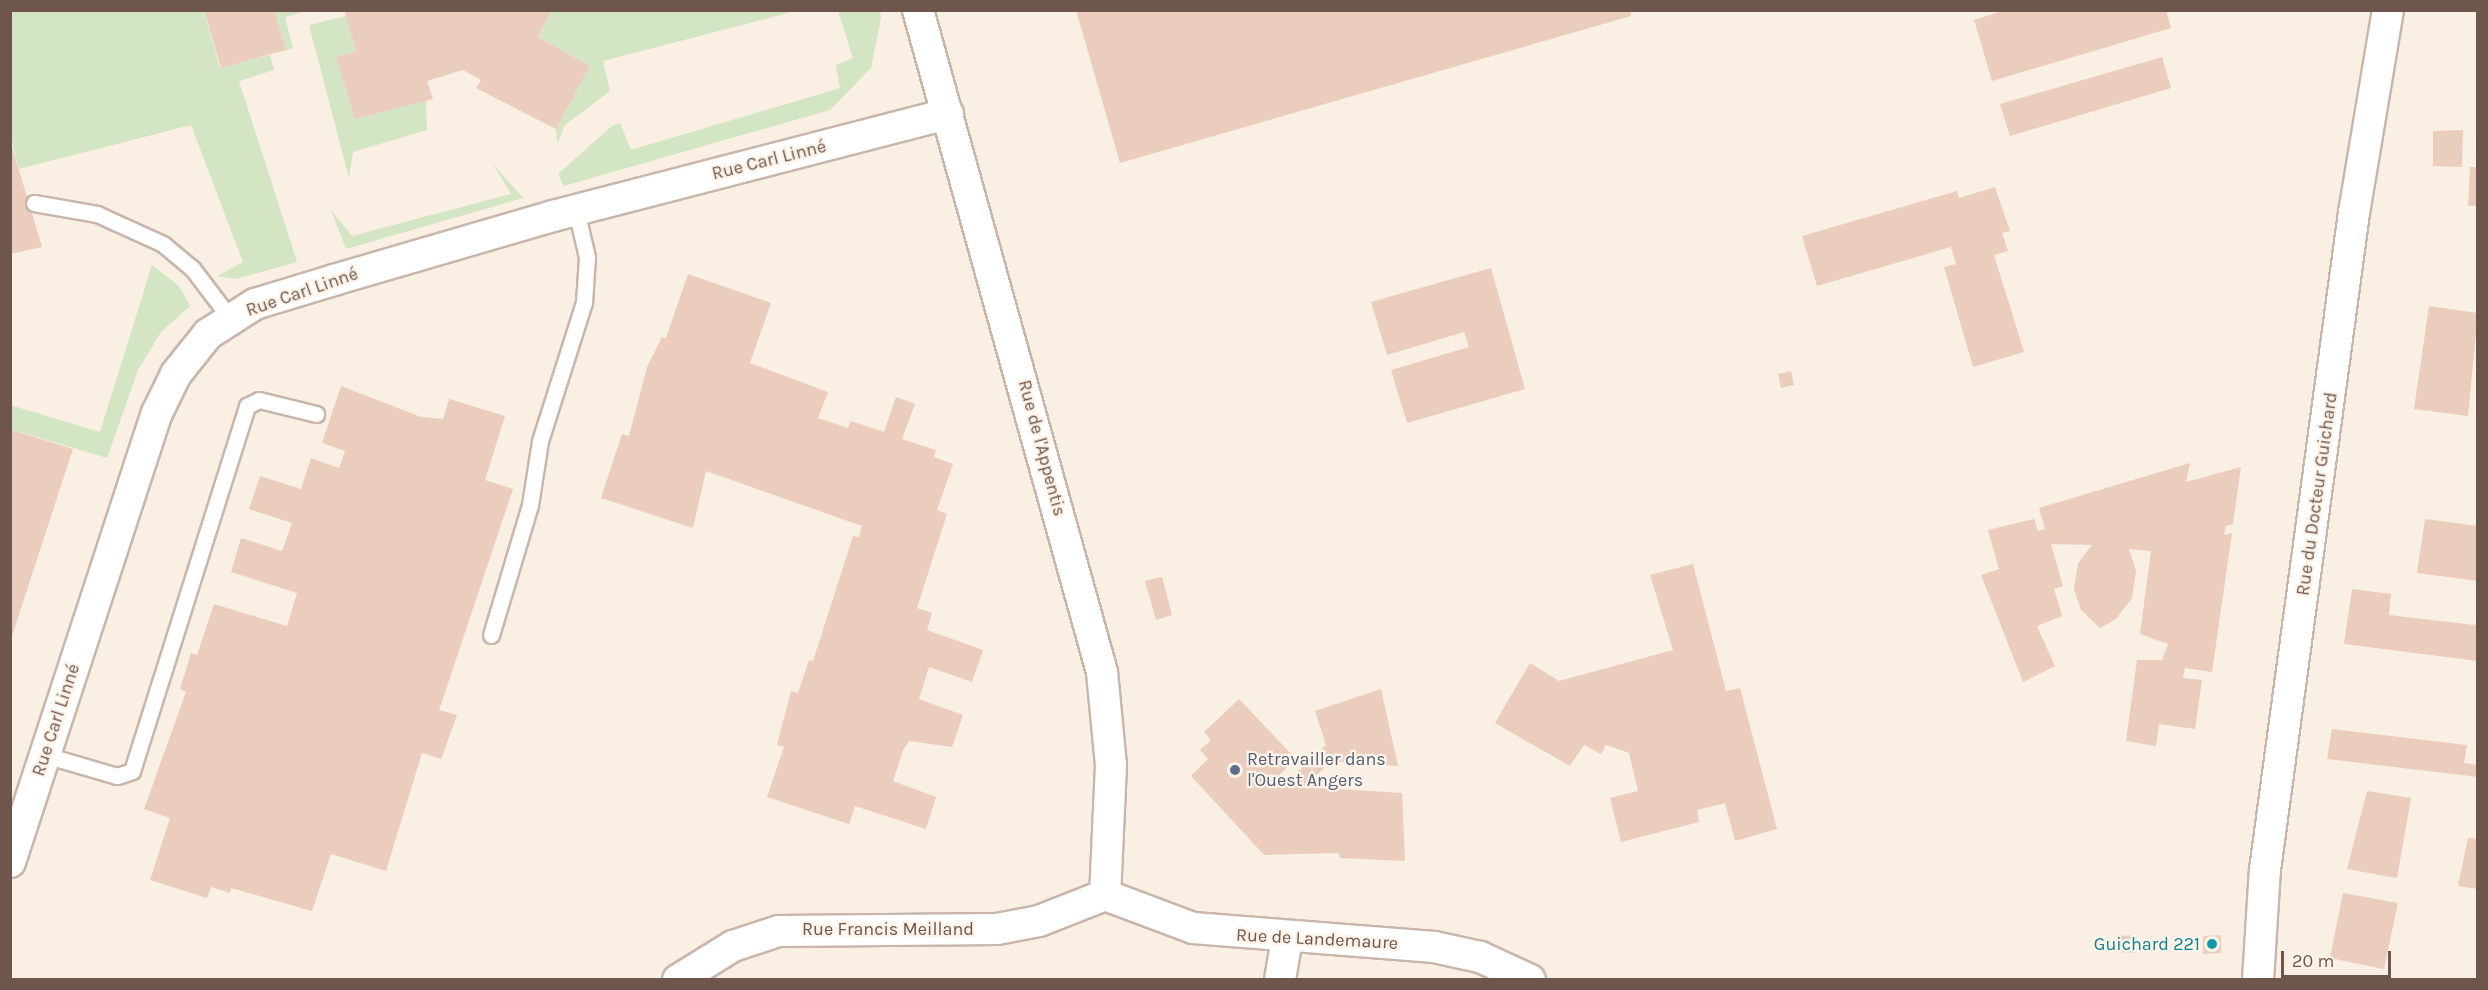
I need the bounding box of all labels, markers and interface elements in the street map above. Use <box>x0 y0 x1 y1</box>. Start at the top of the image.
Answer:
street label: Rue Carl Linné <box>710 135 828 185</box>
street label: Rue Carl Linné <box>243 263 361 321</box>
street label: Rue de l'Appentis <box>1013 378 1071 518</box>
street label: Rue du Docteur Guichard <box>2292 391 2342 597</box>
street label: Rue Carl Linné <box>28 661 84 779</box>
place label: Retravailler dans l'Ouest Angers <box>1247 749 1386 792</box>
marker: Retravailler dans l'Ouest Angers <box>1228 763 1242 777</box>
street label: Rue Francis Meilland <box>802 918 974 940</box>
street label: Rue de Landemaure <box>1235 924 1399 954</box>
place label: Guichard 221 <box>2094 933 2200 955</box>
marker: Guichard 221 <box>2205 937 2219 951</box>
scale bar <box>2284 939 2394 977</box>
text: 20 m <box>2292 950 2334 972</box>

